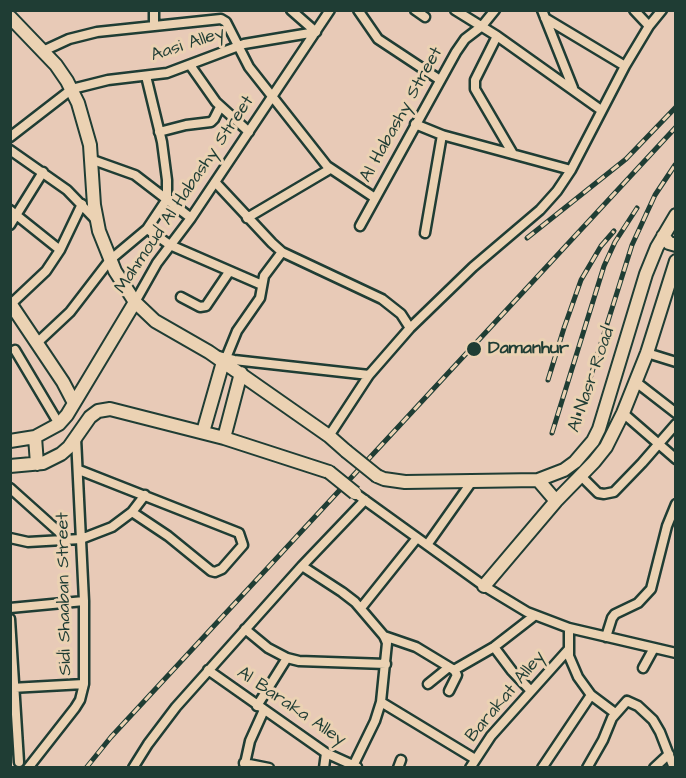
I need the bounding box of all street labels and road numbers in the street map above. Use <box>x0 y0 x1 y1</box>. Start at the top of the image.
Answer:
street label: Aasi Alley <box>148 23 228 67</box>
street label: Al Habashy Street <box>356 44 448 186</box>
street label: Mahmoud Al Habashy Street <box>111 92 259 298</box>
street label: Al Nasr Road <box>564 325 620 435</box>
street label: Sidi Shaaban Street <box>53 512 77 676</box>
street label: Barakat Alley <box>462 647 550 747</box>
street label: Al Baraka Alley <box>232 663 350 751</box>

